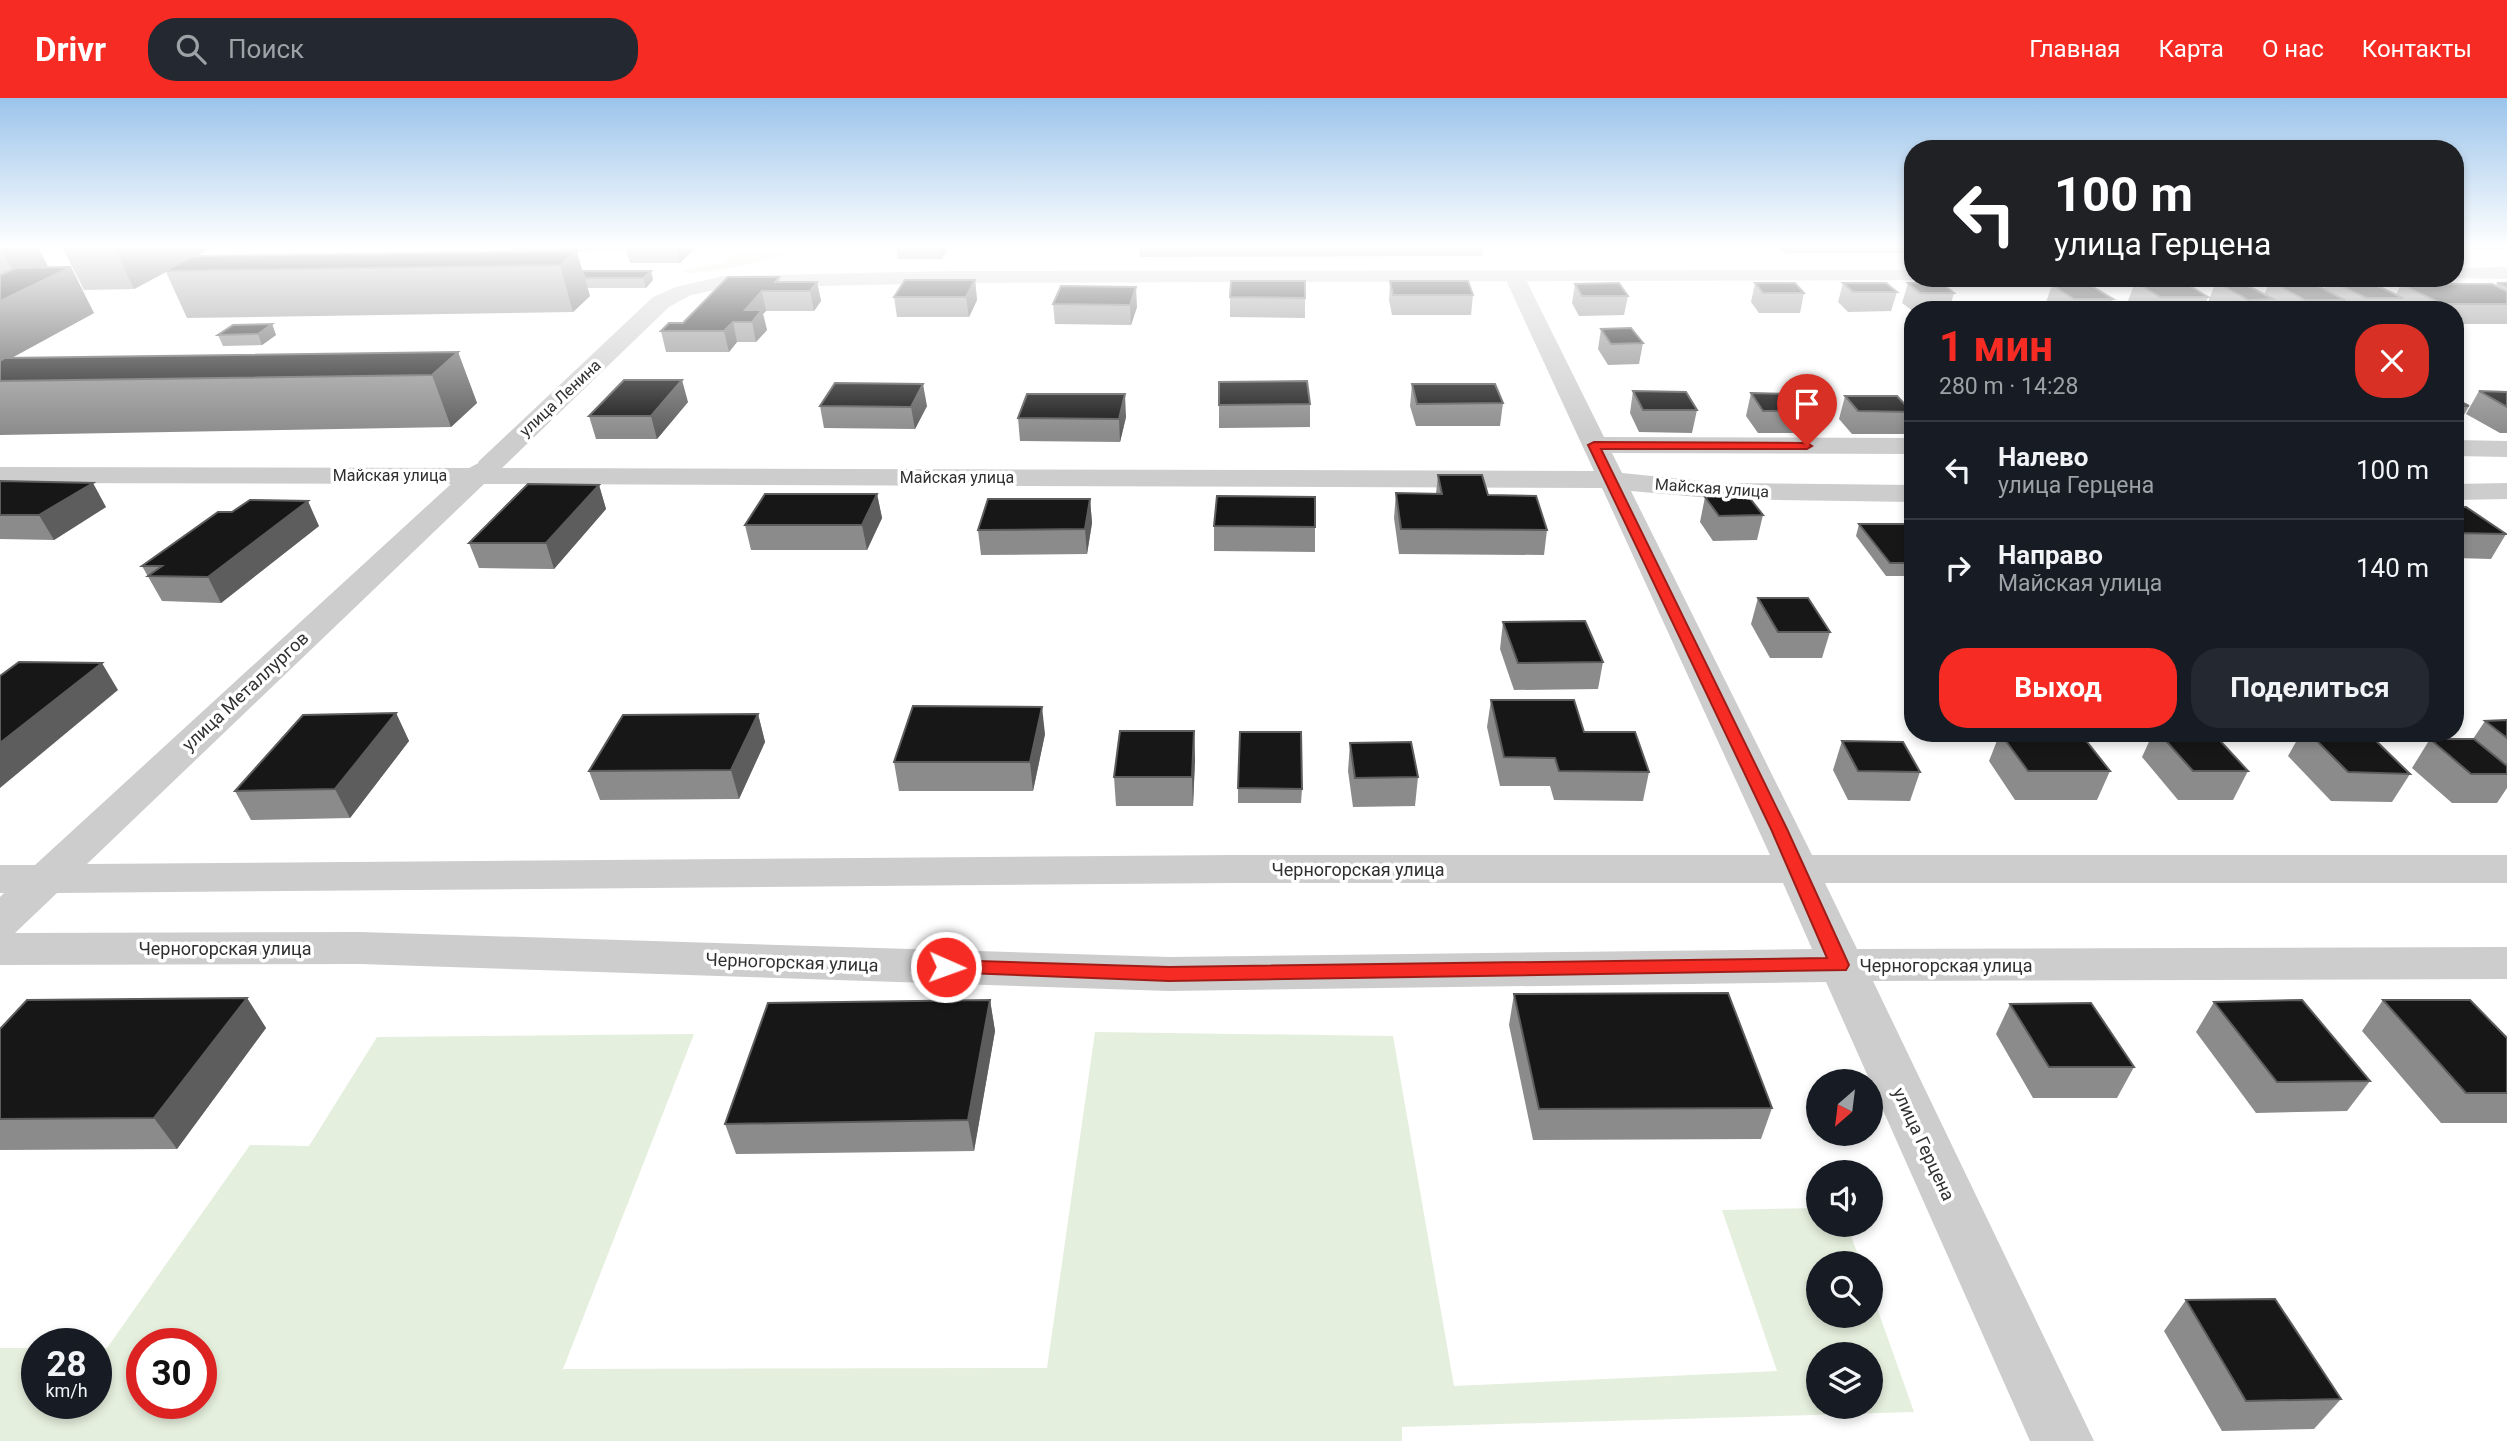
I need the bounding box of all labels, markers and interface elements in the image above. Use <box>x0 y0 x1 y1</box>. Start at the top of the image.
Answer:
search box <box>148 18 638 81</box>
text: Drivr <box>35 30 106 69</box>
icon: search <box>172 30 210 68</box>
text: Поиск <box>228 34 304 64</box>
text: Главная <box>2029 35 2120 63</box>
text: Карта <box>2158 35 2224 63</box>
text: О нас <box>2262 35 2324 63</box>
text: Контакты <box>2362 35 2472 63</box>
text: 100 m <box>2054 166 2193 223</box>
icon: left <box>1939 168 2030 259</box>
text: улица Герцена <box>2054 225 2271 263</box>
text: 1 мин <box>1939 322 2053 371</box>
button: close <box>2355 324 2429 398</box>
street label: улица Ленина <box>515 356 605 440</box>
text: 280 m · 14:28 <box>1939 373 2078 400</box>
pin <box>1777 374 1837 446</box>
icon: arrive <box>1788 385 1826 423</box>
text: Налево <box>1998 442 2088 472</box>
icon: left <box>1939 451 1977 489</box>
text: 100 m <box>2356 455 2429 485</box>
street label: Майская улица <box>333 466 447 485</box>
street label: Майская улица <box>900 468 1014 487</box>
text: улица Герцена <box>1998 472 2154 499</box>
street label: Майская улица <box>1654 475 1770 501</box>
text: Направо <box>1998 540 2103 570</box>
icon: right <box>1939 549 1977 587</box>
text: 140 m <box>2356 553 2429 583</box>
text: Майская улица <box>1998 570 2162 597</box>
street label: улица Металлургов <box>178 627 312 755</box>
button: Выход <box>1939 648 2177 728</box>
button: Поделиться <box>2191 648 2429 728</box>
street label: Черногорская улица <box>1271 859 1445 880</box>
position arrow <box>909 930 983 1004</box>
street label: Черногорская улица <box>138 938 312 959</box>
street label: Черногорская улица <box>705 948 879 976</box>
street label: Черногорская улица <box>1859 955 2033 976</box>
north arrow <box>1806 1069 1883 1146</box>
map controls <box>1806 1069 1883 1419</box>
street label: улица Герцена <box>1889 1084 1959 1204</box>
button: sound <box>1806 1160 1883 1237</box>
button: search <box>1806 1251 1883 1328</box>
speed limit sign: 30 <box>126 1328 217 1419</box>
button: layers <box>1806 1342 1883 1419</box>
text: 28 <box>46 1344 87 1385</box>
text: km/h <box>45 1380 88 1401</box>

